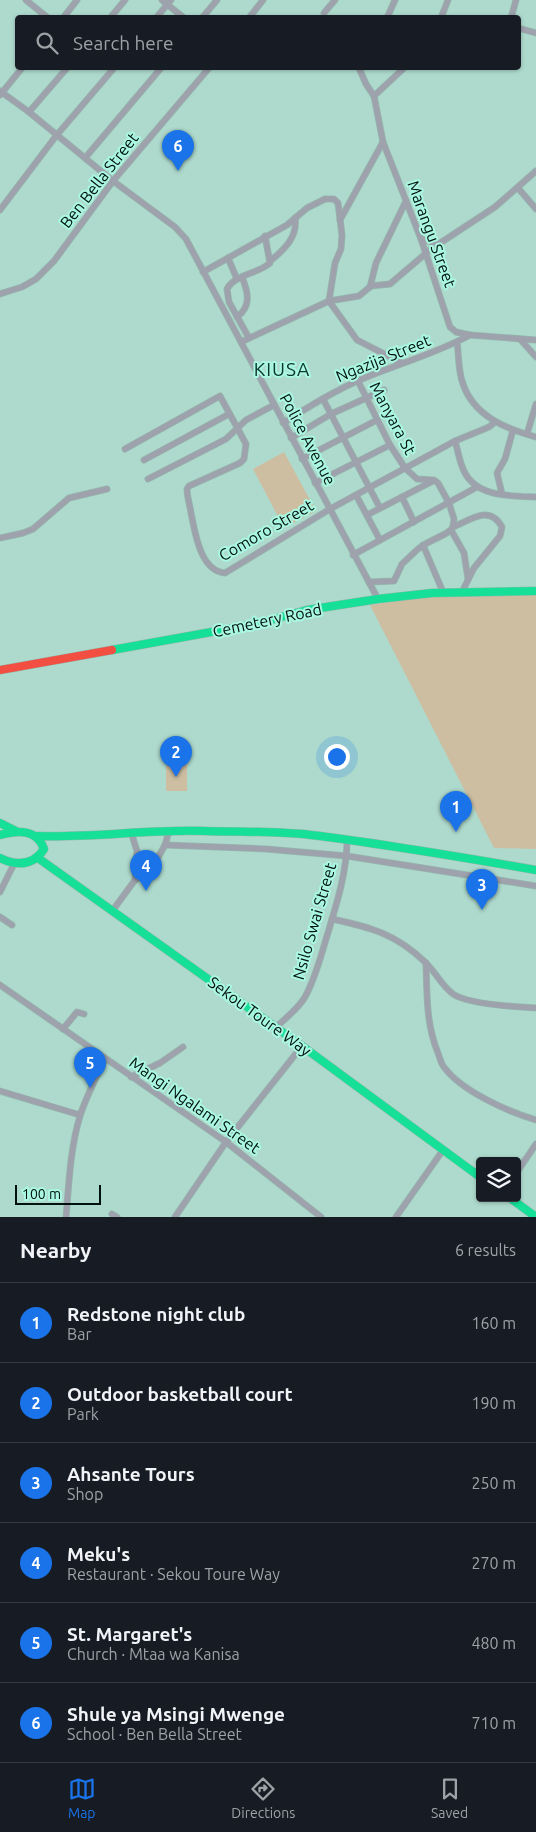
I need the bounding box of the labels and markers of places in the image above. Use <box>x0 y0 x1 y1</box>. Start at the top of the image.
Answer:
pin: 6 <box>162 130 194 171</box>
pin: 2 <box>160 736 192 777</box>
pin: 1 <box>440 791 472 832</box>
pin: 4 <box>130 850 162 891</box>
pin: 3 <box>466 869 498 910</box>
pin: 5 <box>74 1047 106 1088</box>

